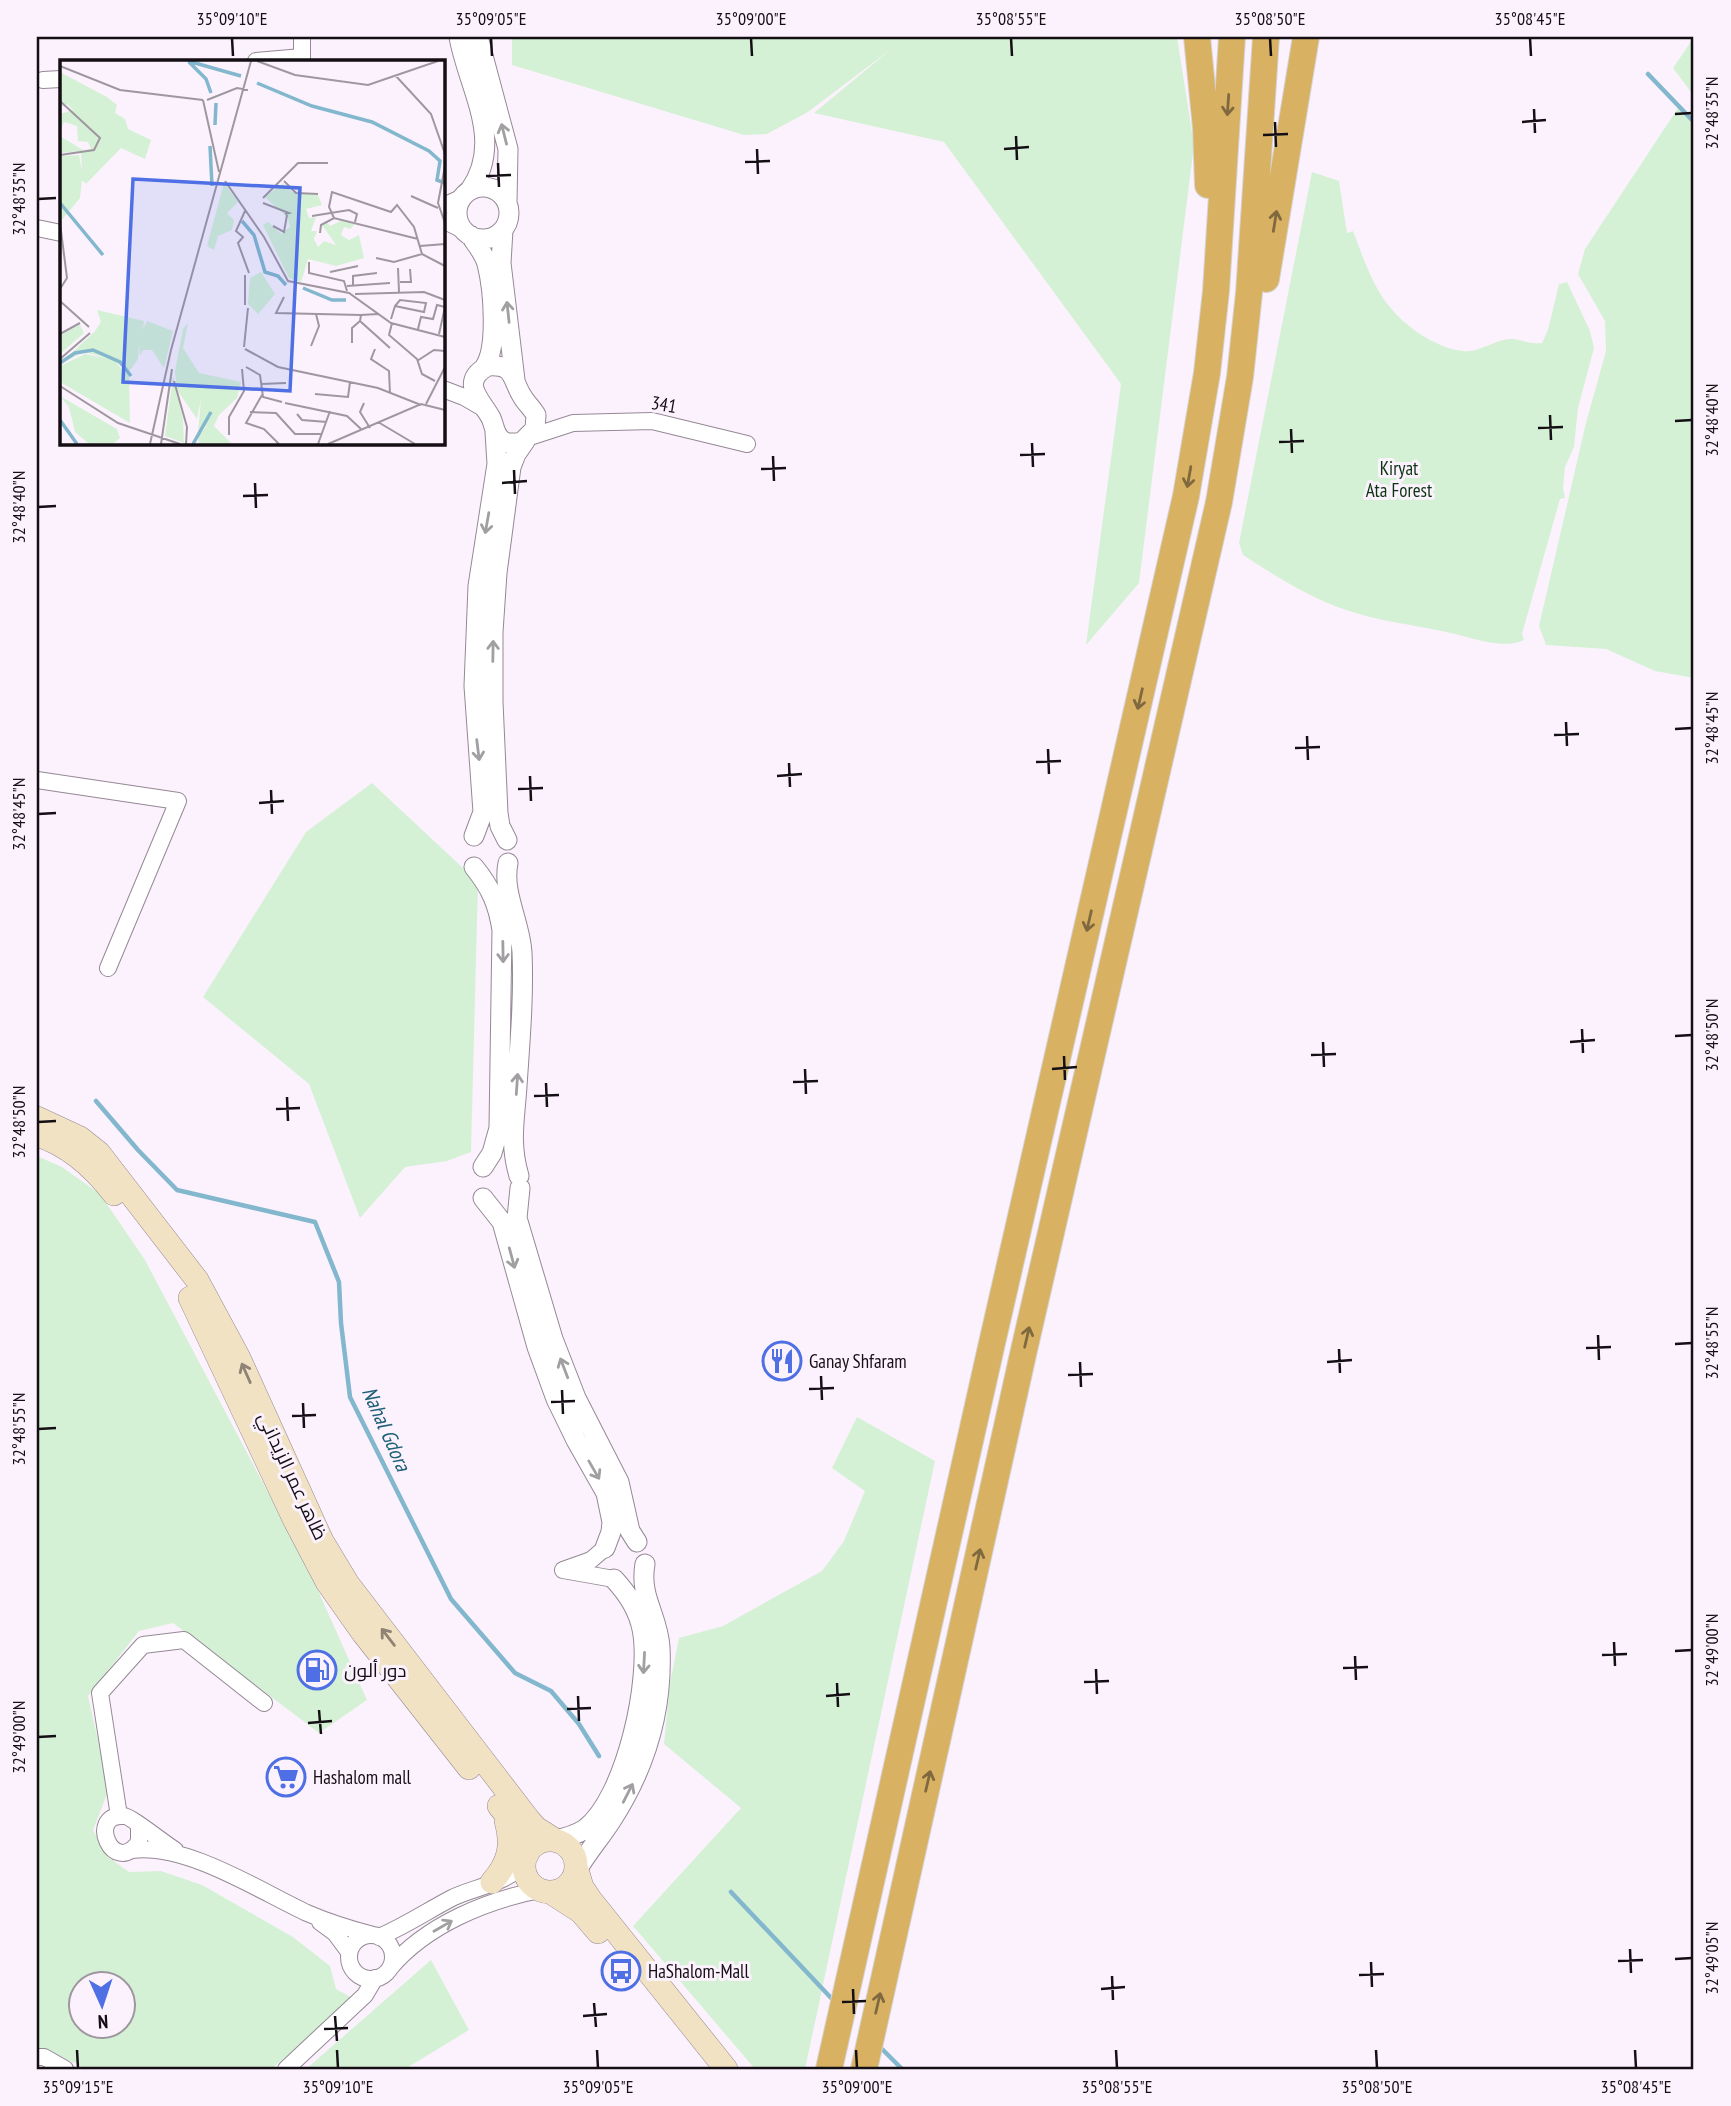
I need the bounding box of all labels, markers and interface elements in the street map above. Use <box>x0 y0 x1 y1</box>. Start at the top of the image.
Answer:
text: 35°09'10"E <box>197 7 267 30</box>
text: 35°09'05"E <box>456 7 526 30</box>
text: 35°09'00"E <box>716 7 786 30</box>
text: 35°08'55"E <box>976 7 1046 30</box>
text: 35°08'50"E <box>1235 7 1305 30</box>
text: 35°08'45"E <box>1495 7 1565 30</box>
inset map <box>60 60 444 444</box>
text: 32°48'35"N <box>1700 77 1723 149</box>
one-way arrow <box>1221 93 1234 116</box>
one-way arrow <box>497 123 510 146</box>
text: 32°48'35"N <box>7 163 30 235</box>
one-way arrow <box>1269 210 1282 233</box>
one-way arrow <box>501 301 514 324</box>
text: 32°48'40"N <box>1700 384 1723 456</box>
street label: 341 <box>649 390 679 418</box>
park label: Kiryat Ata Forest <box>1366 456 1433 502</box>
one-way arrow <box>1182 465 1196 488</box>
text: 32°48'40"N <box>7 471 30 543</box>
one-way arrow <box>480 512 493 534</box>
one-way arrow <box>486 640 500 663</box>
one-way arrow <box>1133 687 1146 710</box>
text: 32°48'45"N <box>1700 692 1723 764</box>
one-way arrow <box>471 738 484 761</box>
text: 32°48'45"N <box>7 778 30 850</box>
one-way arrow <box>1082 909 1095 932</box>
one-way arrow <box>496 941 510 964</box>
text: 32°48'50"N <box>1700 999 1723 1071</box>
one-way arrow <box>511 1073 524 1096</box>
text: 32°48'50"N <box>7 1086 30 1158</box>
one-way arrow <box>506 1247 519 1269</box>
text: 32°48'55"N <box>1700 1307 1723 1379</box>
one-way arrow <box>1021 1326 1035 1349</box>
restaurant icon: Ganay Shfaram <box>761 1340 803 1382</box>
place label: Ganay Shfaram <box>809 1349 907 1373</box>
one-way arrow <box>556 1357 569 1379</box>
one-way arrow <box>239 1363 252 1384</box>
water label: Nahal Gdora <box>356 1382 418 1477</box>
text: 32°48'55"N <box>7 1393 30 1465</box>
street label: ظاهر عمر الزيداني <box>250 1408 333 1545</box>
one-way arrow <box>587 1459 601 1479</box>
one-way arrow <box>971 1548 985 1571</box>
text: 32°49'00"N <box>1700 1614 1723 1686</box>
one-way arrow <box>380 1628 395 1647</box>
fuel station icon: دور ألون <box>296 1649 338 1691</box>
one-way arrow <box>637 1651 650 1674</box>
place label: دور ألون <box>344 1658 407 1682</box>
text: 32°49'00"N <box>7 1701 30 1773</box>
supermarket icon: Hashalom mall <box>265 1756 307 1798</box>
place label: Hashalom mall <box>313 1765 412 1789</box>
one-way arrow <box>922 1770 935 1793</box>
one-way arrow <box>621 1783 635 1804</box>
one-way arrow <box>433 1919 453 1933</box>
text: 32°49'05"N <box>1700 1922 1723 1994</box>
bus stop icon: HaShalom-Mall <box>600 1950 642 1992</box>
place label: HaShalom-Mall <box>648 1959 750 1983</box>
north arrow <box>66 1969 136 2039</box>
one-way arrow <box>872 1992 886 2015</box>
text: N <box>97 2010 109 2034</box>
text: 35°09'15"E <box>43 2075 113 2098</box>
text: 35°09'10"E <box>303 2075 373 2098</box>
text: 35°09'05"E <box>563 2075 633 2098</box>
text: 35°09'00"E <box>822 2075 892 2098</box>
text: 35°08'55"E <box>1082 2075 1152 2098</box>
text: 35°08'50"E <box>1342 2075 1412 2098</box>
text: 35°08'45"E <box>1601 2075 1671 2098</box>

